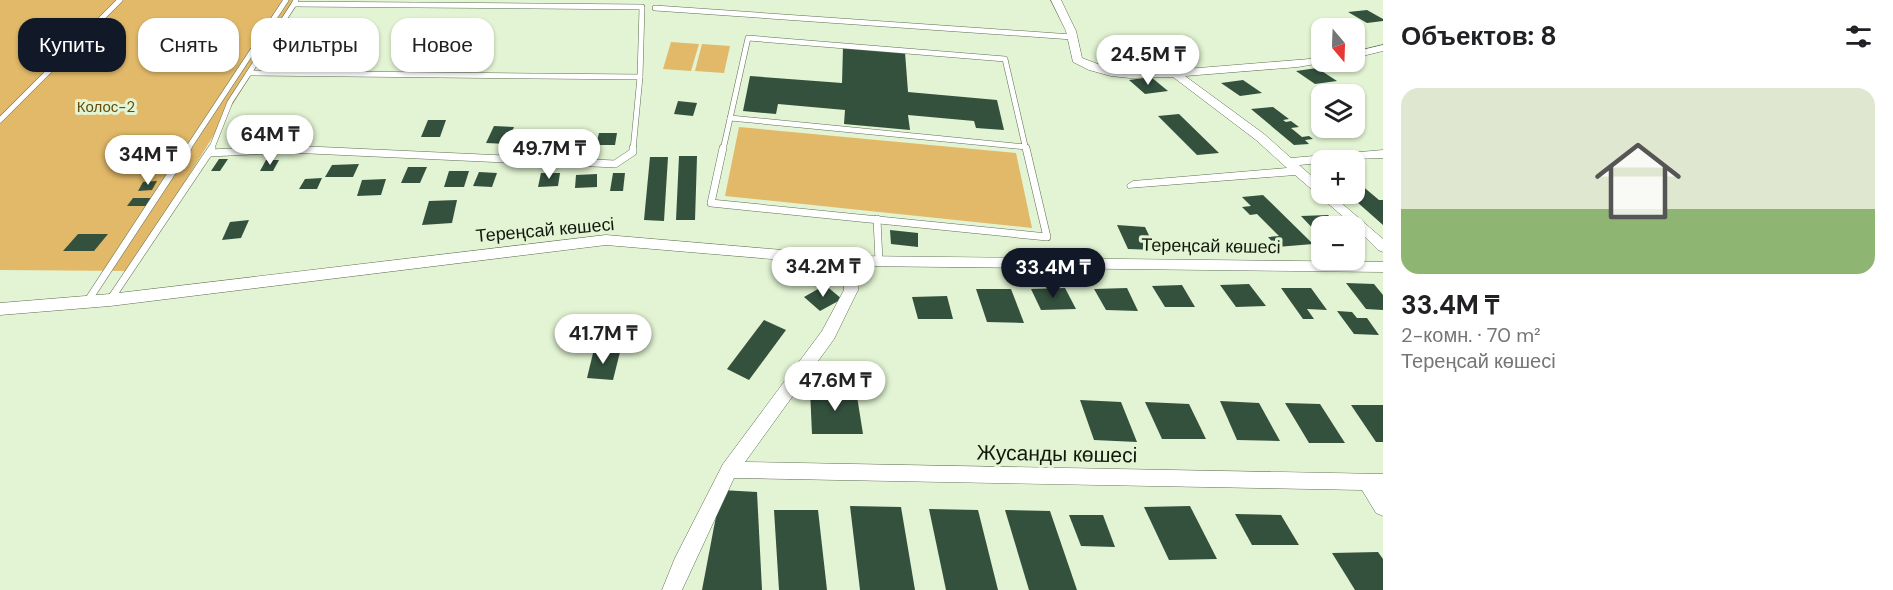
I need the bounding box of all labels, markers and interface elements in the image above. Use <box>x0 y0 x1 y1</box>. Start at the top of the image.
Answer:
chip: Купить <box>18 18 126 72</box>
chip: Снять <box>138 18 239 72</box>
chip: Фильтры <box>251 18 379 72</box>
chip: Новое <box>391 18 494 72</box>
north arrow <box>1311 18 1365 72</box>
map controls <box>1311 18 1365 270</box>
text: Объектов: 8 <box>1401 19 1557 53</box>
icon: filters <box>1842 20 1875 53</box>
pin: 24.5M ₸ <box>1093 35 1203 86</box>
text: 24.5M ₸ <box>1110 41 1186 67</box>
button: layers <box>1311 84 1365 138</box>
park label: Колос-2 <box>77 97 135 117</box>
pin: 64M ₸ <box>228 115 312 166</box>
text: 64M ₸ <box>240 121 300 147</box>
icon: home <box>1584 127 1692 235</box>
pin: 49.7M ₸ <box>494 129 604 180</box>
pin: 34M ₸ <box>106 135 190 186</box>
text: 49.7M ₸ <box>512 135 586 161</box>
text: 34M ₸ <box>119 141 177 167</box>
button: + <box>1311 150 1365 204</box>
street label: Тереңсай көшесі <box>475 212 615 248</box>
button: − <box>1311 216 1365 270</box>
street label: Тереңсай көшесі <box>1141 233 1281 259</box>
pin: 34.2M ₸ <box>768 247 878 298</box>
pin: 33.4M ₸ <box>998 248 1108 299</box>
text: 34.2M ₸ <box>786 253 860 279</box>
text: 33.4M ₸ <box>1015 254 1091 280</box>
text: 33.4M ₸ <box>1401 288 1499 322</box>
pin: 41.7M ₸ <box>548 314 658 365</box>
text: 41.7M ₸ <box>569 320 637 346</box>
text: 2-комн. · 70 m² <box>1401 322 1541 348</box>
text: Тереңсай көшесі <box>1401 348 1556 374</box>
pin: 47.6M ₸ <box>780 361 890 412</box>
text: 47.6M ₸ <box>799 367 872 393</box>
street label: Жусанды көшесі <box>976 439 1138 469</box>

